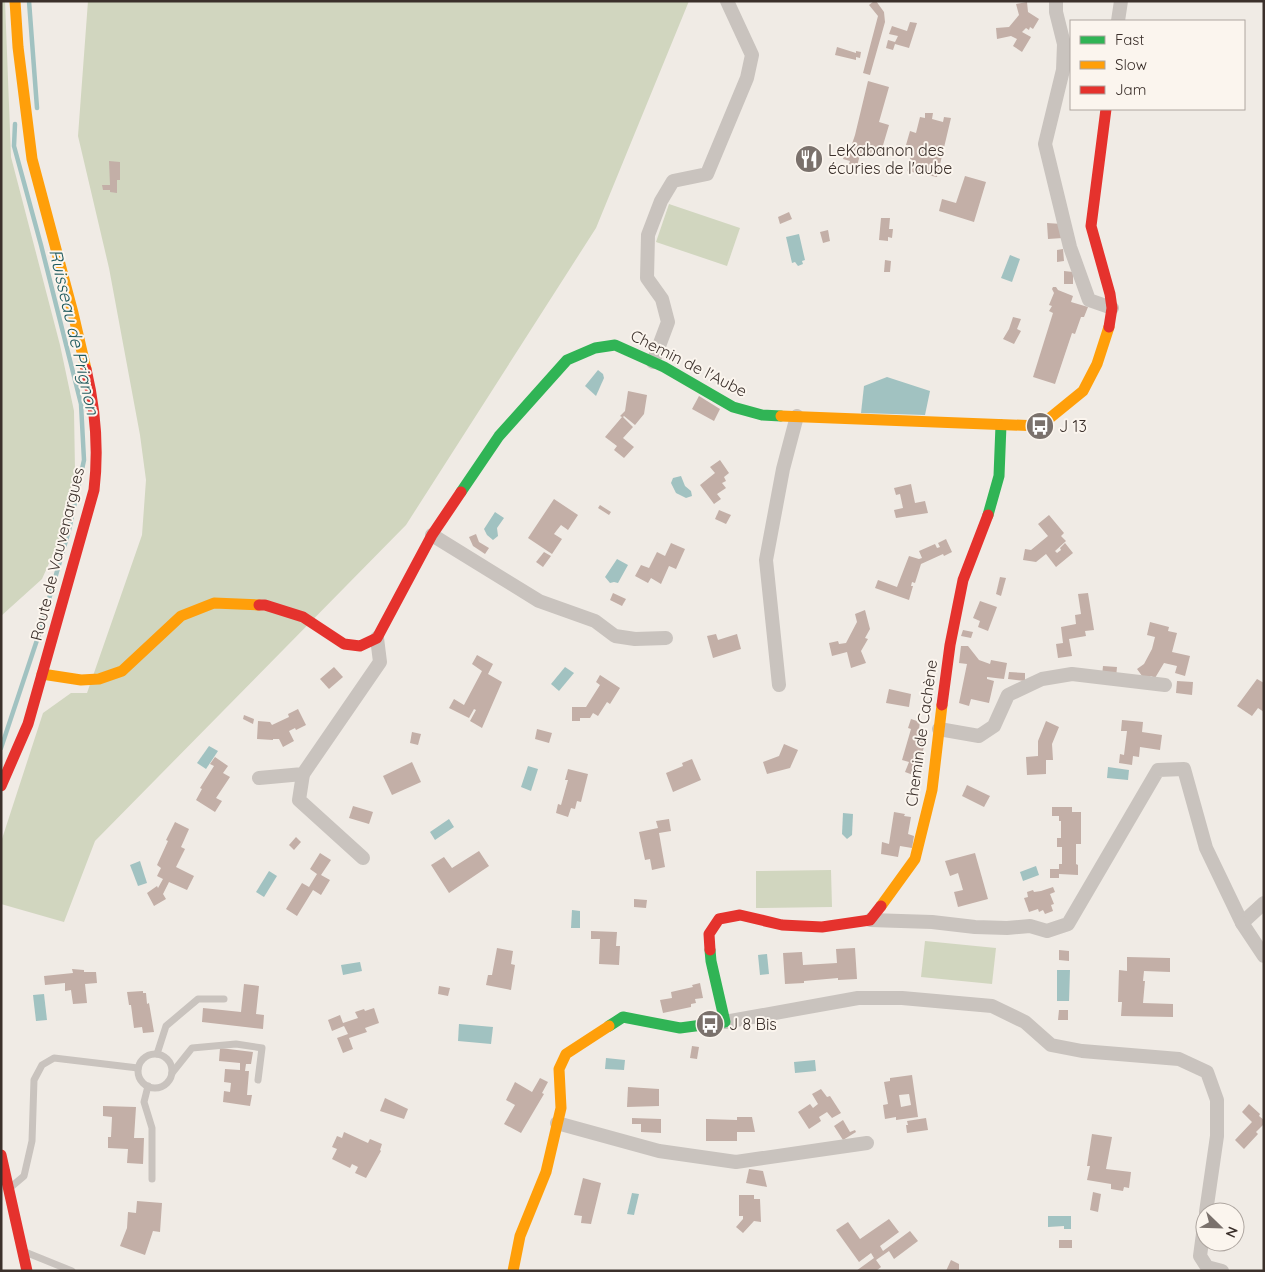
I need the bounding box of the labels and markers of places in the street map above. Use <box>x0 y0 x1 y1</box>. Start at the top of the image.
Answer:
place label: LeKabanon des écuries de l'aube <box>828 140 952 178</box>
restaurant icon: LeKabanon des écuries de l'aube <box>794 144 824 174</box>
bus stop icon: J 13 <box>1025 411 1055 441</box>
place label: J 13 <box>1059 416 1087 436</box>
bus stop icon: J 8 Bis <box>695 1009 725 1039</box>
place label: J 8 Bis <box>729 1014 777 1034</box>

